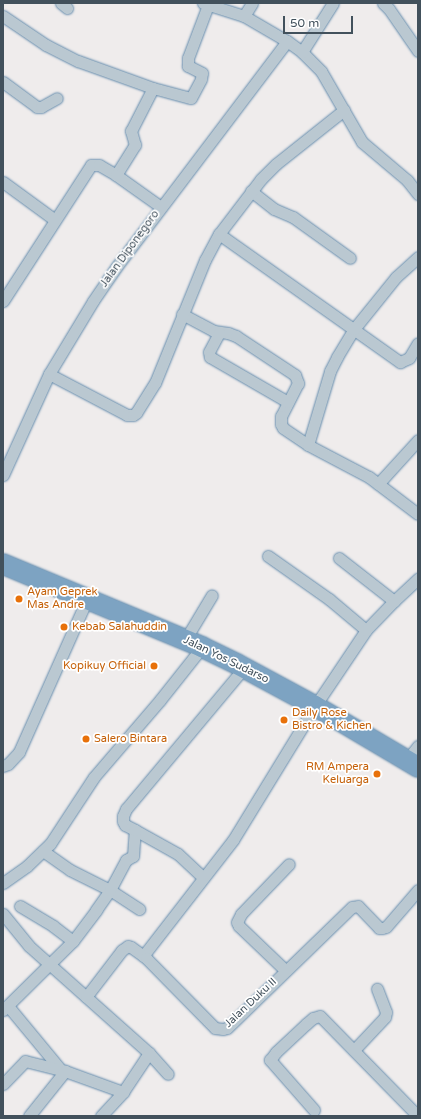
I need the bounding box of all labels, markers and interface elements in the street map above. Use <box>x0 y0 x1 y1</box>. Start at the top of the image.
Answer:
scale bar <box>285 8 355 34</box>
text: 50 m <box>290 16 319 30</box>
street label: Jalan Diponegoro <box>98 208 162 290</box>
place label: Ayam Geprek Mas Andre <box>27 586 98 612</box>
marker: Ayam Geprek Mas Andre <box>14 594 24 604</box>
place label: Kebab Salahuddin <box>72 620 167 634</box>
marker: Kebab Salahuddin <box>59 622 69 632</box>
street label: Jalan Yos Sudarso <box>181 634 271 686</box>
place label: Kopikuy Official <box>63 659 146 673</box>
marker: Kopikuy Official <box>149 661 159 671</box>
place label: Daily Rose Bistro & Kichen <box>292 707 372 733</box>
marker: Daily Rose Bistro & Kichen <box>279 715 289 725</box>
place label: Salero Bintara <box>94 732 167 746</box>
marker: Salero Bintara <box>81 734 91 744</box>
place label: RM Ampera Keluarga <box>306 761 369 787</box>
marker: RM Ampera Keluarga <box>372 769 382 779</box>
street label: Jalan Duku II <box>222 976 280 1030</box>

